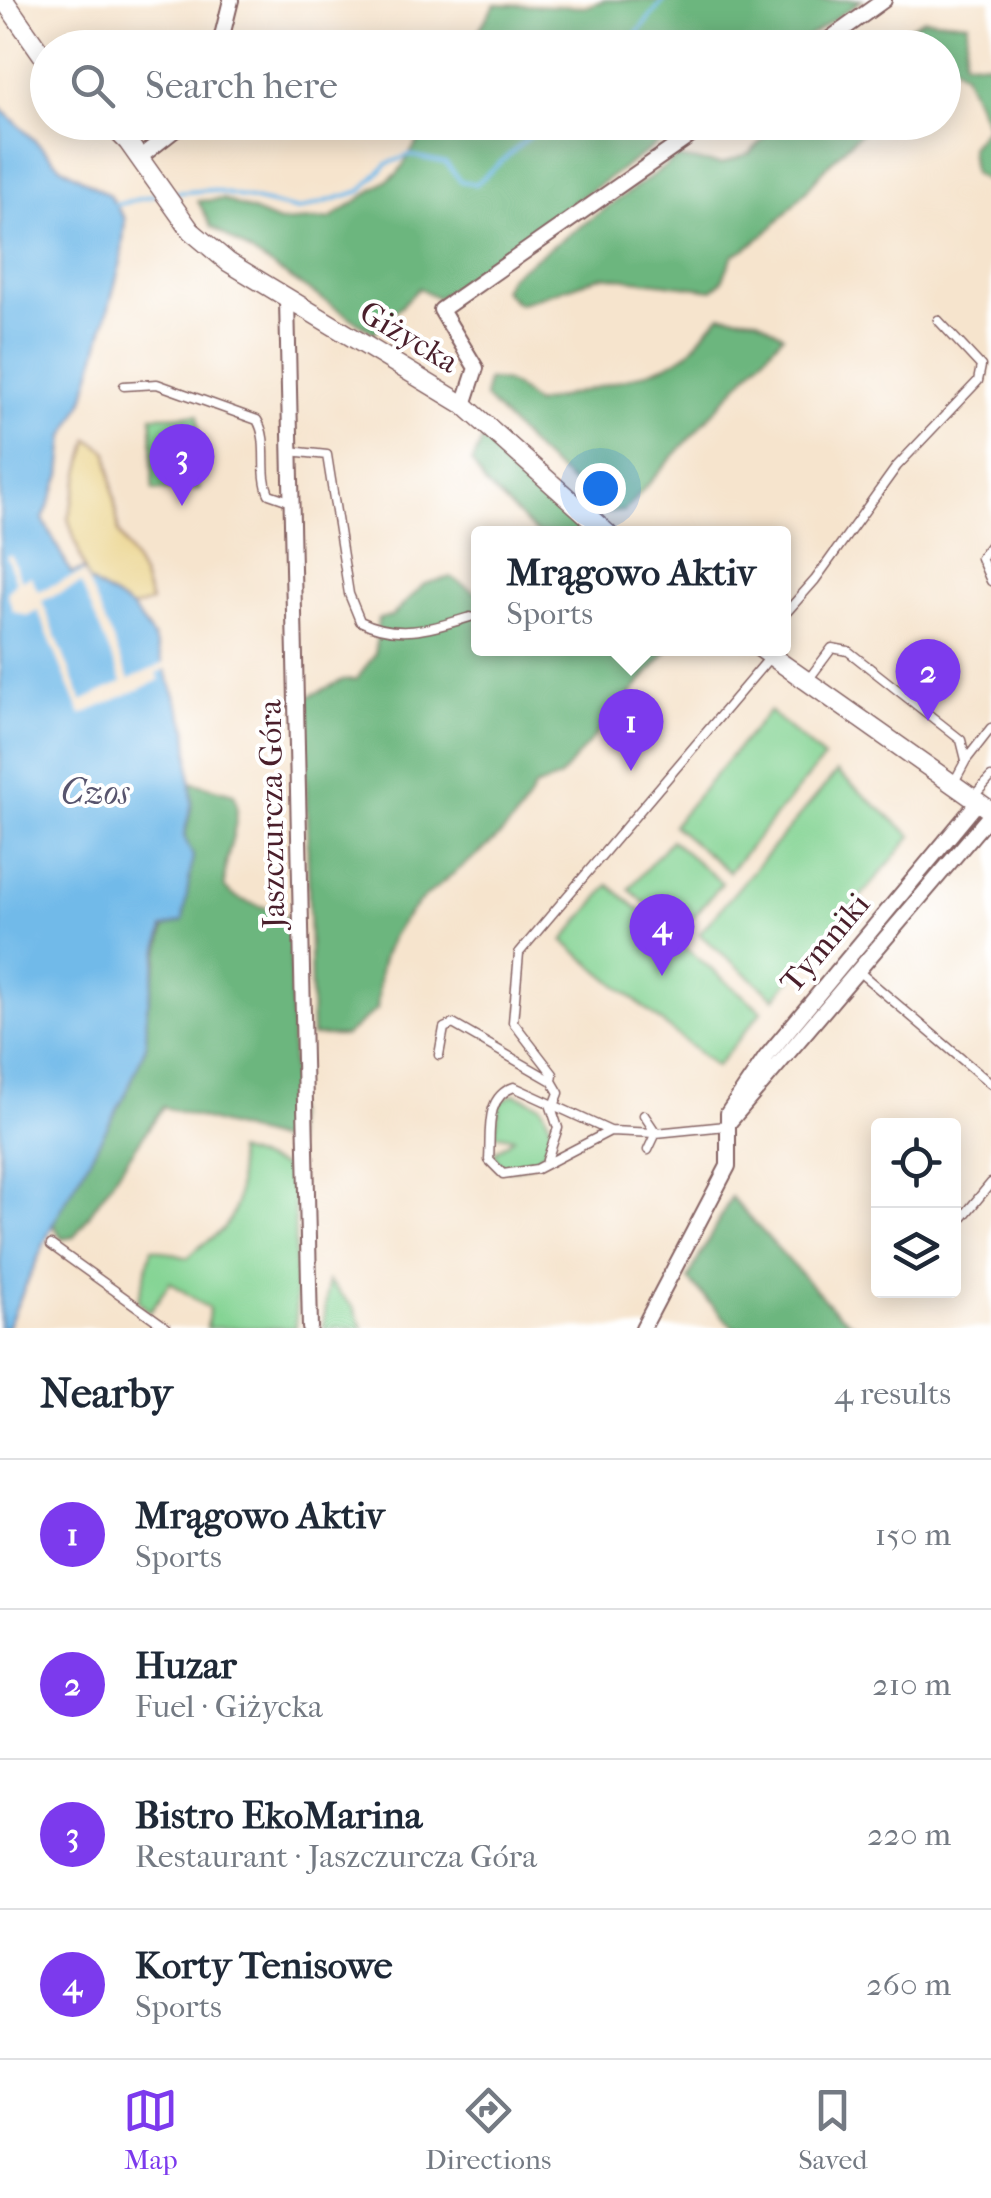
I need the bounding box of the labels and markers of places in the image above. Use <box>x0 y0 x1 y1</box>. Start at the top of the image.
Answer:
pin: 3 <box>150 424 214 506</box>
pin: 2 <box>896 638 960 721</box>
pin: 1 <box>598 688 664 771</box>
pin: 4 <box>630 894 694 976</box>

